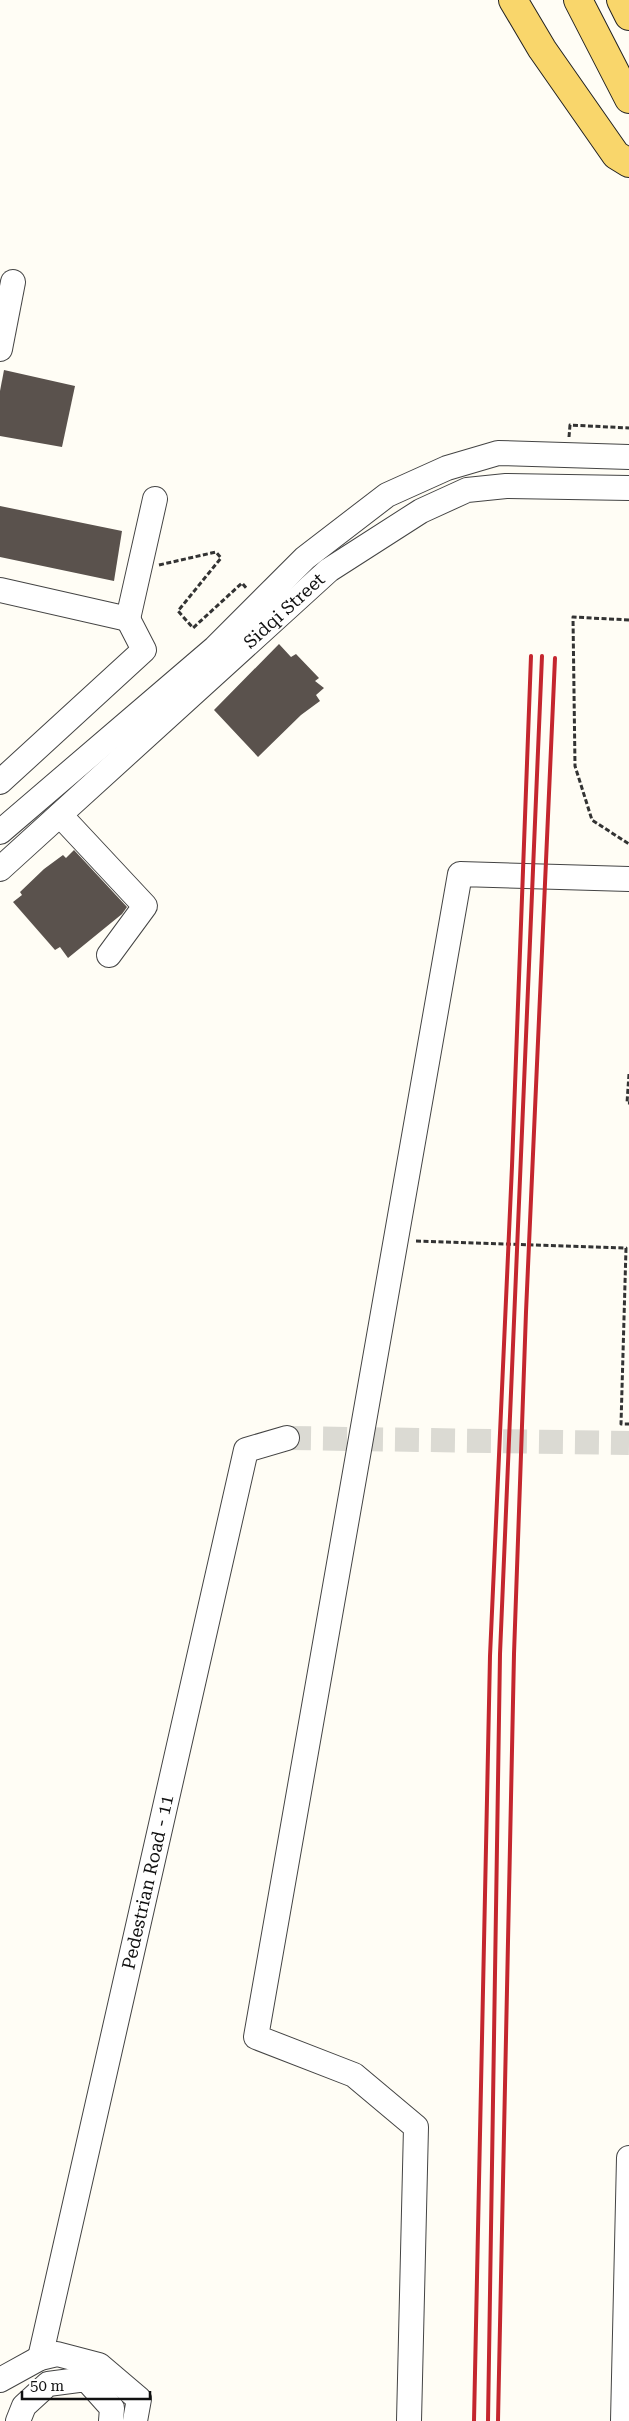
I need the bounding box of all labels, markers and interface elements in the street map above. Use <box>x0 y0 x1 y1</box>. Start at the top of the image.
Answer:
street label: Sidqi Street <box>239 568 329 652</box>
street label: Pedestrian Road - 11 <box>117 1793 177 1971</box>
scale bar <box>22 2368 150 2400</box>
text: 50 m <box>30 2377 65 2395</box>

